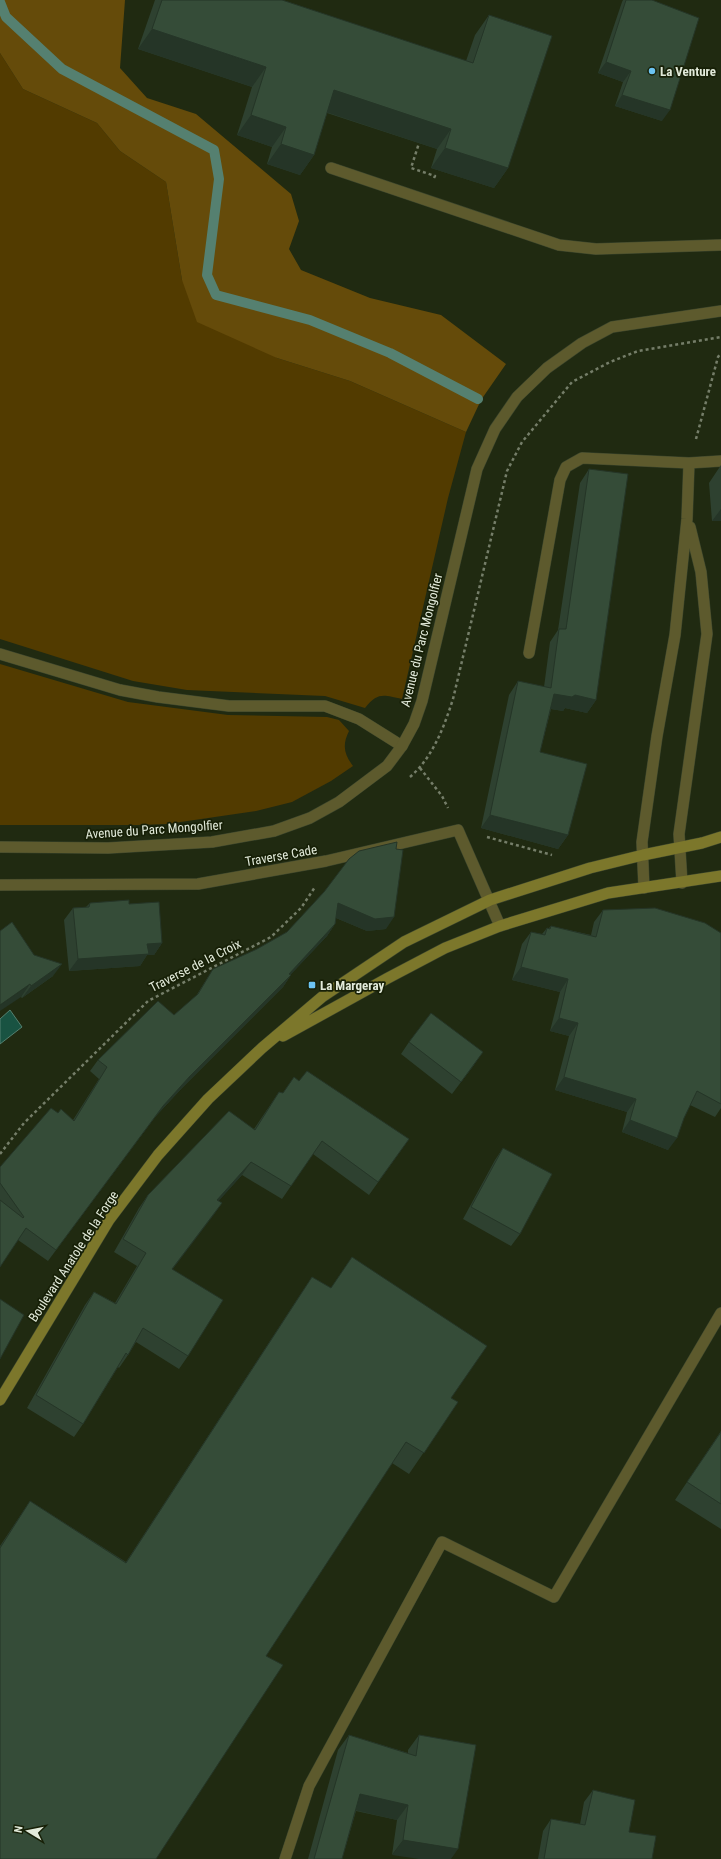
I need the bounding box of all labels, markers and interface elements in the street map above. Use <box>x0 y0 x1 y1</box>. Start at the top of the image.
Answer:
place label: La Venture <box>660 64 716 79</box>
marker: La Venture <box>647 66 657 76</box>
street label: Avenue du Parc Mongolfier <box>398 572 445 709</box>
street label: Avenue du Parc Mongolfier <box>85 817 223 842</box>
street label: Traverse Cade <box>244 842 318 869</box>
street label: Traverse de la Croix <box>147 936 244 995</box>
place label: La Margeray <box>320 978 384 993</box>
marker: La Margeray <box>307 980 317 990</box>
street label: Boulevard Anatole de la Forge <box>25 1188 121 1324</box>
north arrow <box>8 1811 48 1851</box>
text: N <box>12 1825 26 1834</box>

